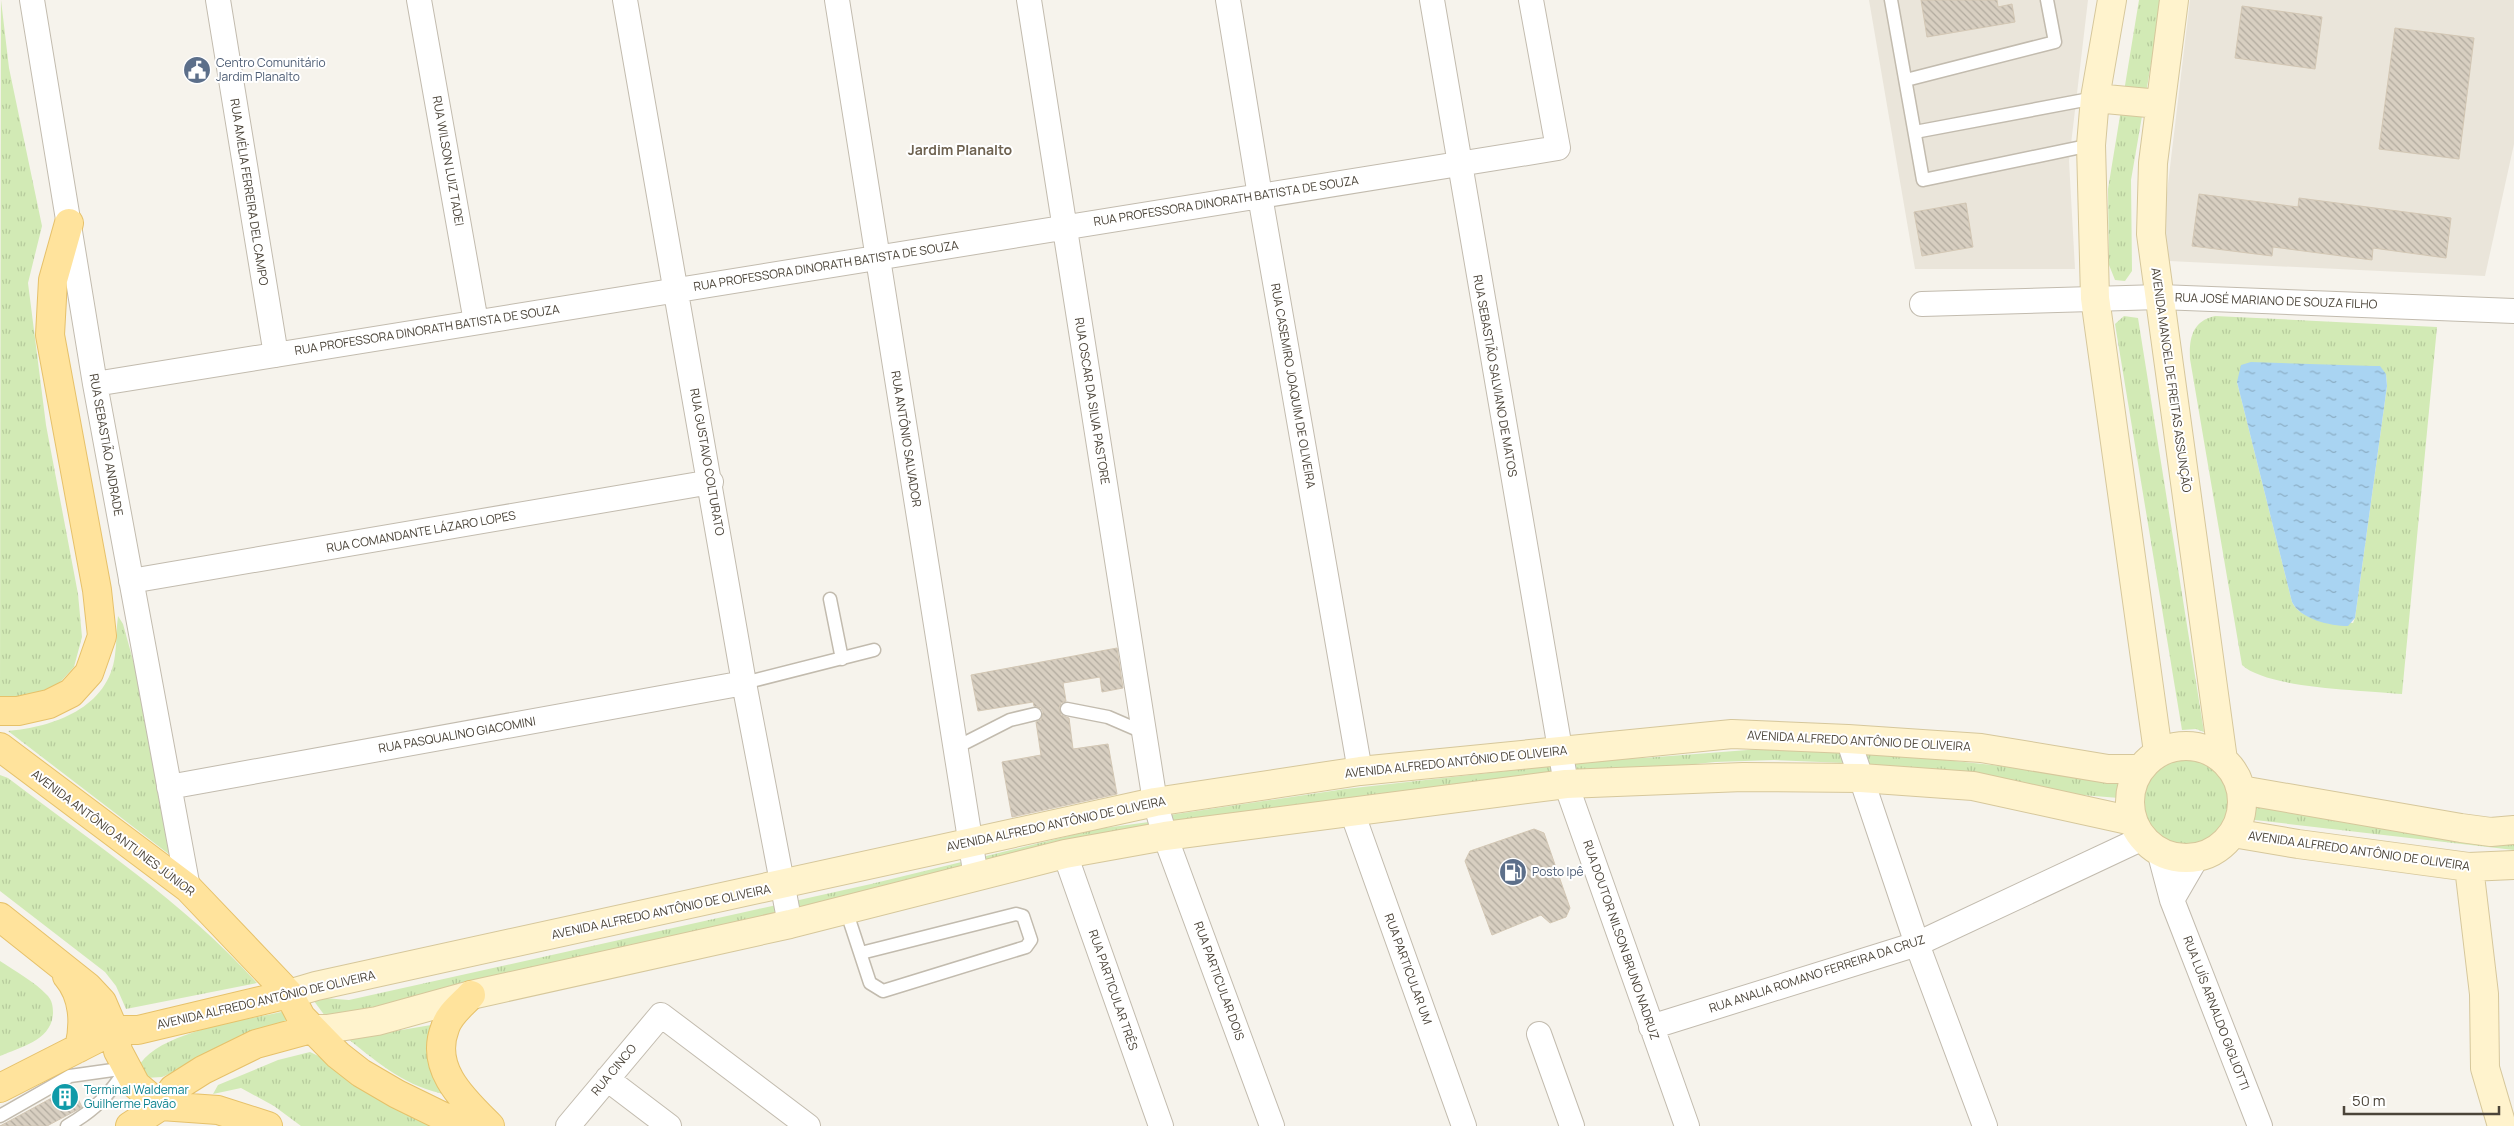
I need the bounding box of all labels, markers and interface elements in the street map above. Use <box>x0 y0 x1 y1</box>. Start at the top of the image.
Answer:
place label: Centro Comunitário Jardim Planalto <box>216 54 326 85</box>
public building icon: Centro Comunitário Jardim Planalto <box>182 55 212 85</box>
street label: RUA WILSON LUIZ TADEI <box>429 95 468 227</box>
street label: RUA AMÉLIA FERREIRA DEL CAMPO <box>226 97 273 287</box>
district label: Jardim Planalto <box>908 140 1013 159</box>
street label: RUA PROFESSORA DINORATH BATISTA DE SOUZA <box>1092 171 1360 230</box>
street label: RUA PROFESSORA DINORATH BATISTA DE SOUZA <box>692 236 960 295</box>
street label: AVENIDA MANOEL DE FREITAS ASSUNÇÃO <box>2147 266 2196 494</box>
street label: RUA SEBASTIÃO SALVIANO DE MATOS <box>1469 273 1522 478</box>
street label: RUA CASEMIRO JOAQUIM DE OLIVEIRA <box>1267 282 1320 490</box>
street label: RUA JOSÉ MARIANO DE SOUZA FILHO <box>2175 288 2378 313</box>
street label: RUA PROFESSORA DINORATH BATISTA DE SOUZA <box>293 300 561 359</box>
street label: RUA OSCAR DA SILVA PASTORE <box>1071 316 1114 486</box>
street label: RUA ANTÔNIO SALVADOR <box>887 370 926 509</box>
street label: RUA SEBASTIÃO ANDRADE <box>86 372 127 518</box>
street label: RUA GUSTAVO COLTURATO <box>686 387 729 537</box>
street label: RUA COMANDANTE LÁZARO LOPES <box>325 506 517 557</box>
street label: RUA PASQUALINO GIACOMINI <box>377 712 537 757</box>
street label: AVENIDA ALFREDO ANTÔNIO DE OLIVEIRA <box>1747 726 1972 755</box>
street label: AVENIDA ALFREDO ANTÔNIO DE OLIVEIRA <box>1344 741 1568 782</box>
street label: AVENIDA ANTÔNIO ANTUNES JÚNIOR <box>28 765 199 900</box>
street label: AVENIDA ALFREDO ANTÔNIO DE OLIVEIRA <box>945 792 1167 855</box>
street label: AVENIDA ALFREDO ANTÔNIO DE OLIVEIRA <box>2247 827 2471 875</box>
street label: RUA DOUTOR NILSON BRUNO NADRUZ <box>1579 838 1664 1042</box>
fuel station icon: Posto Ipê <box>1498 857 1528 887</box>
place label: Posto Ipê <box>1532 863 1584 880</box>
street label: AVENIDA ALFREDO ANTÔNIO DE OLIVEIRA <box>550 880 772 943</box>
street label: RUA PARTICULAR UM <box>1381 911 1436 1027</box>
street label: RUA PARTICULAR DOIS <box>1190 919 1249 1042</box>
street label: RUA PARTICULAR TRÊS <box>1085 927 1142 1053</box>
street label: RUA ANALIA ROMANO FERREIRA DA CRUZ <box>1707 930 1927 1017</box>
street label: RUA LUÍS ARNALDO GIGLIOTTI <box>2179 933 2254 1092</box>
street label: AVENIDA ALFREDO ANTÔNIO DE OLIVEIRA <box>155 966 377 1033</box>
street label: RUA CINCO <box>587 1040 640 1099</box>
place label: Terminal Waldemar Guilherme Pavão <box>84 1081 189 1112</box>
building icon: Terminal Waldemar Guilherme Pavão <box>50 1082 80 1112</box>
scale bar <box>2344 1084 2499 1116</box>
text: 50 m <box>2352 1090 2386 1111</box>

